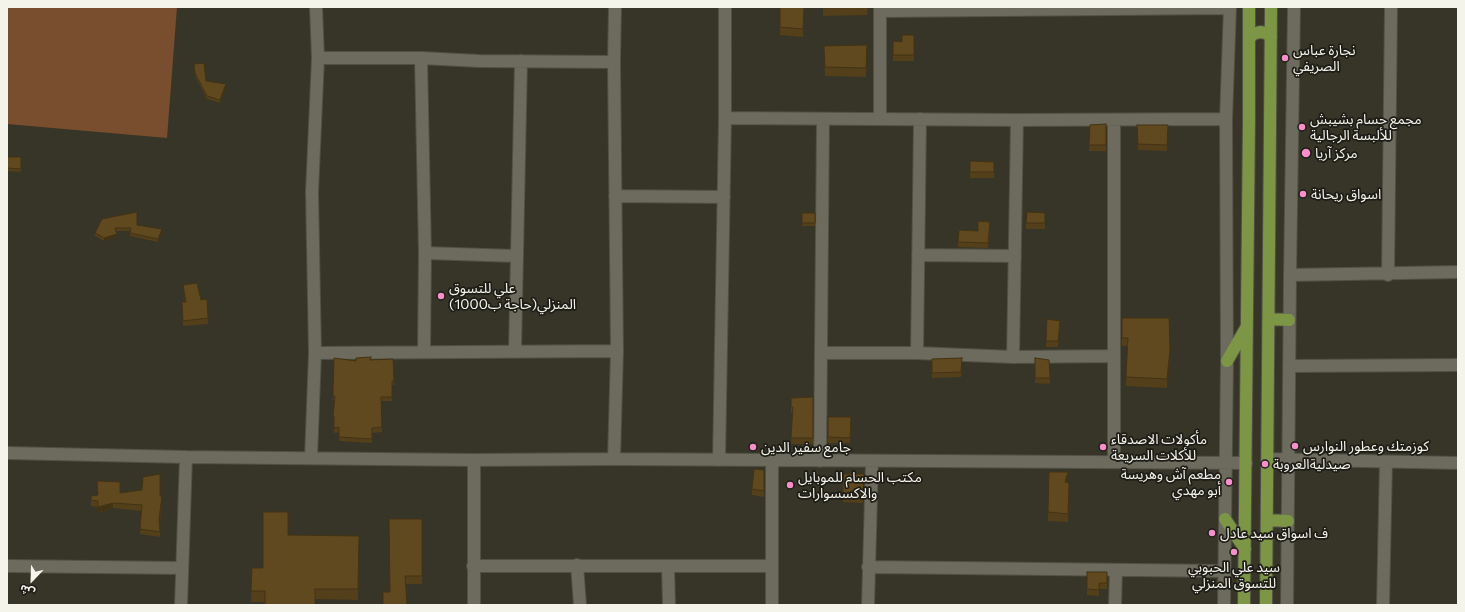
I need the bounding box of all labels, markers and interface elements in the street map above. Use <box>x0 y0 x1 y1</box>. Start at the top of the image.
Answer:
place label: نجارة عباس الصريفي <box>1293 42 1356 74</box>
marker: نجارة عباس الصريفي <box>1280 53 1290 63</box>
place label: مجمع حسام بشيبش للألبسة الرجالية <box>1310 111 1422 144</box>
marker: مجمع حسام بشيبش للألبسة الرجالية <box>1297 122 1307 132</box>
place label: مركز آريا <box>1315 145 1358 161</box>
marker: مركز آريا <box>1300 147 1312 159</box>
place label: اسواق ريحانة <box>1311 186 1381 202</box>
marker: اسواق ريحانة <box>1298 189 1308 199</box>
place label: علي للتسوق المنزلي(حاجة ب1000) <box>449 280 576 312</box>
marker: علي للتسوق المنزلي(حاجة ب1000) <box>436 291 446 301</box>
place label: مأكولات الاصدقاء للأكلات السريعة <box>1111 431 1207 464</box>
place label: كوزمتك وعطور النوارس <box>1303 438 1429 454</box>
place label: جامع سفير الدين <box>761 439 851 455</box>
marker: كوزمتك وعطور النوارس <box>1290 441 1300 451</box>
marker: جامع سفير الدين <box>748 442 758 452</box>
marker: مأكولات الاصدقاء للأكلات السريعة <box>1098 442 1108 452</box>
place label: صيدليةالعروبة <box>1273 456 1351 472</box>
marker: صيدليةالعروبة <box>1260 459 1270 469</box>
place label: مطعم آش وهريسة أبو مهدي <box>1121 466 1221 498</box>
place label: مكتب الحسام للموبايل والاكسسوارات <box>798 469 922 502</box>
marker: مطعم آش وهريسة أبو مهدي <box>1224 477 1234 487</box>
marker: مكتب الحسام للموبايل والاكسسوارات <box>785 480 795 490</box>
place label: ف اسواق سيد عادل <box>1220 525 1328 541</box>
marker: ف اسواق سيد عادل <box>1207 528 1217 538</box>
marker: سيد علي الحبوبي للتسوق المنزلي <box>1229 547 1239 557</box>
place label: سيد علي الحبوبي للتسوق المنزلي <box>1188 559 1280 592</box>
north arrow <box>12 560 52 600</box>
text: ش <box>18 583 37 600</box>

